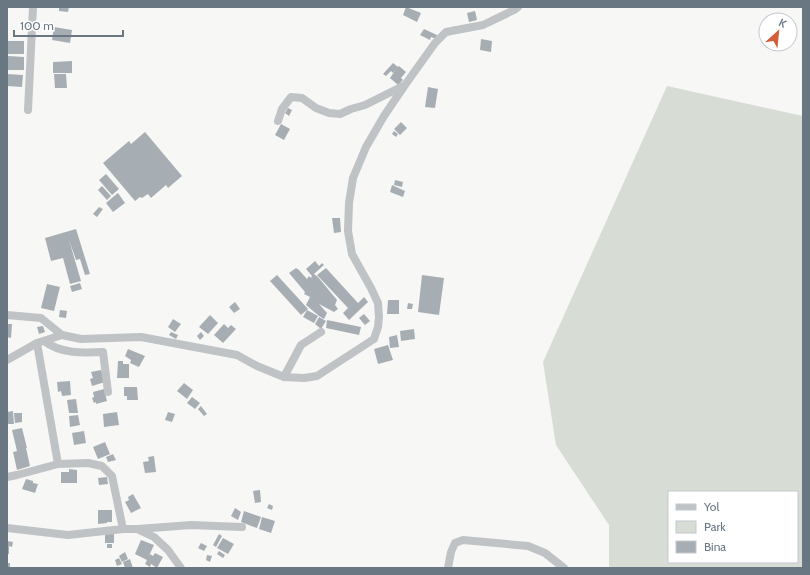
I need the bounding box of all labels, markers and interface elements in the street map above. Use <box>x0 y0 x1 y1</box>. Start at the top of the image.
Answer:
scale bar <box>14 12 123 38</box>
north arrow <box>758 12 798 52</box>
text: K <box>776 15 789 31</box>
text: 100 m <box>20 18 54 33</box>
legend <box>668 491 798 563</box>
text: Yol <box>703 499 719 514</box>
text: Park <box>704 519 726 534</box>
text: Bina <box>704 539 726 554</box>

